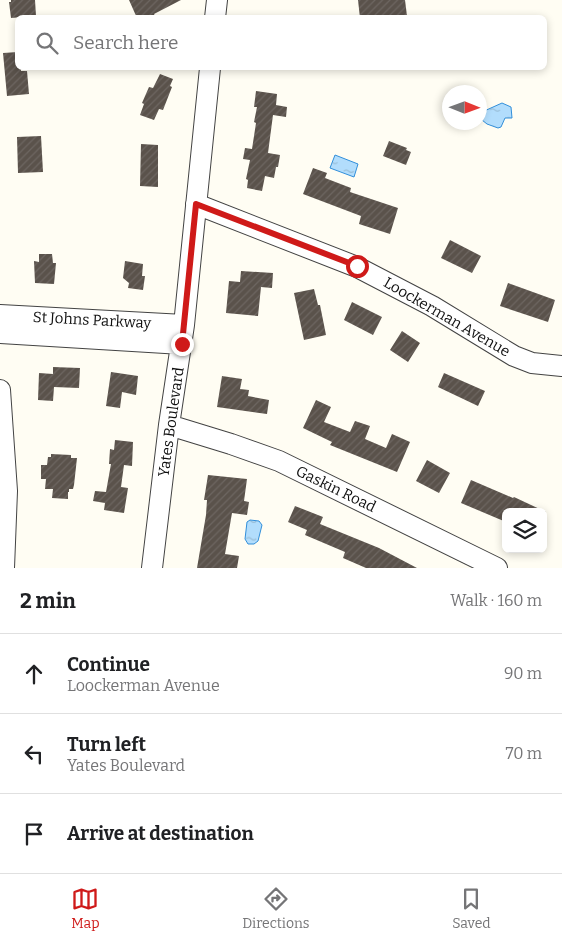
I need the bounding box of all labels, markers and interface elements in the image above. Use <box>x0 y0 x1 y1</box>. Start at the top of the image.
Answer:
search box <box>15 15 547 70</box>
icon: search <box>33 29 61 57</box>
text: Search here <box>73 31 178 54</box>
north arrow <box>442 85 487 130</box>
route start <box>346 255 369 278</box>
street label: Loockerman Avenue <box>381 273 513 361</box>
street label: St Johns Parkway <box>32 308 152 332</box>
route end <box>171 333 194 356</box>
street label: Yates Boulevard <box>154 366 188 478</box>
street label: Gaskin Road <box>293 462 379 516</box>
map controls <box>502 508 547 553</box>
button: layers <box>502 508 547 553</box>
text: 2 min <box>20 588 76 614</box>
text: Walk · 160 m <box>450 591 542 610</box>
text: Continue <box>67 653 150 676</box>
icon: ahead <box>20 660 48 688</box>
text: 90 m <box>504 664 542 683</box>
text: Loockerman Avenue <box>67 676 220 695</box>
text: Turn left <box>67 733 146 756</box>
icon: left <box>20 740 48 768</box>
text: 70 m <box>506 744 542 763</box>
text: Yates Boulevard <box>67 756 185 775</box>
icon: arrive <box>20 820 48 848</box>
text: Arrive at destination <box>67 822 254 845</box>
tab: Map <box>71 885 100 932</box>
tab: Directions <box>242 885 310 932</box>
tab: Saved <box>452 885 491 932</box>

